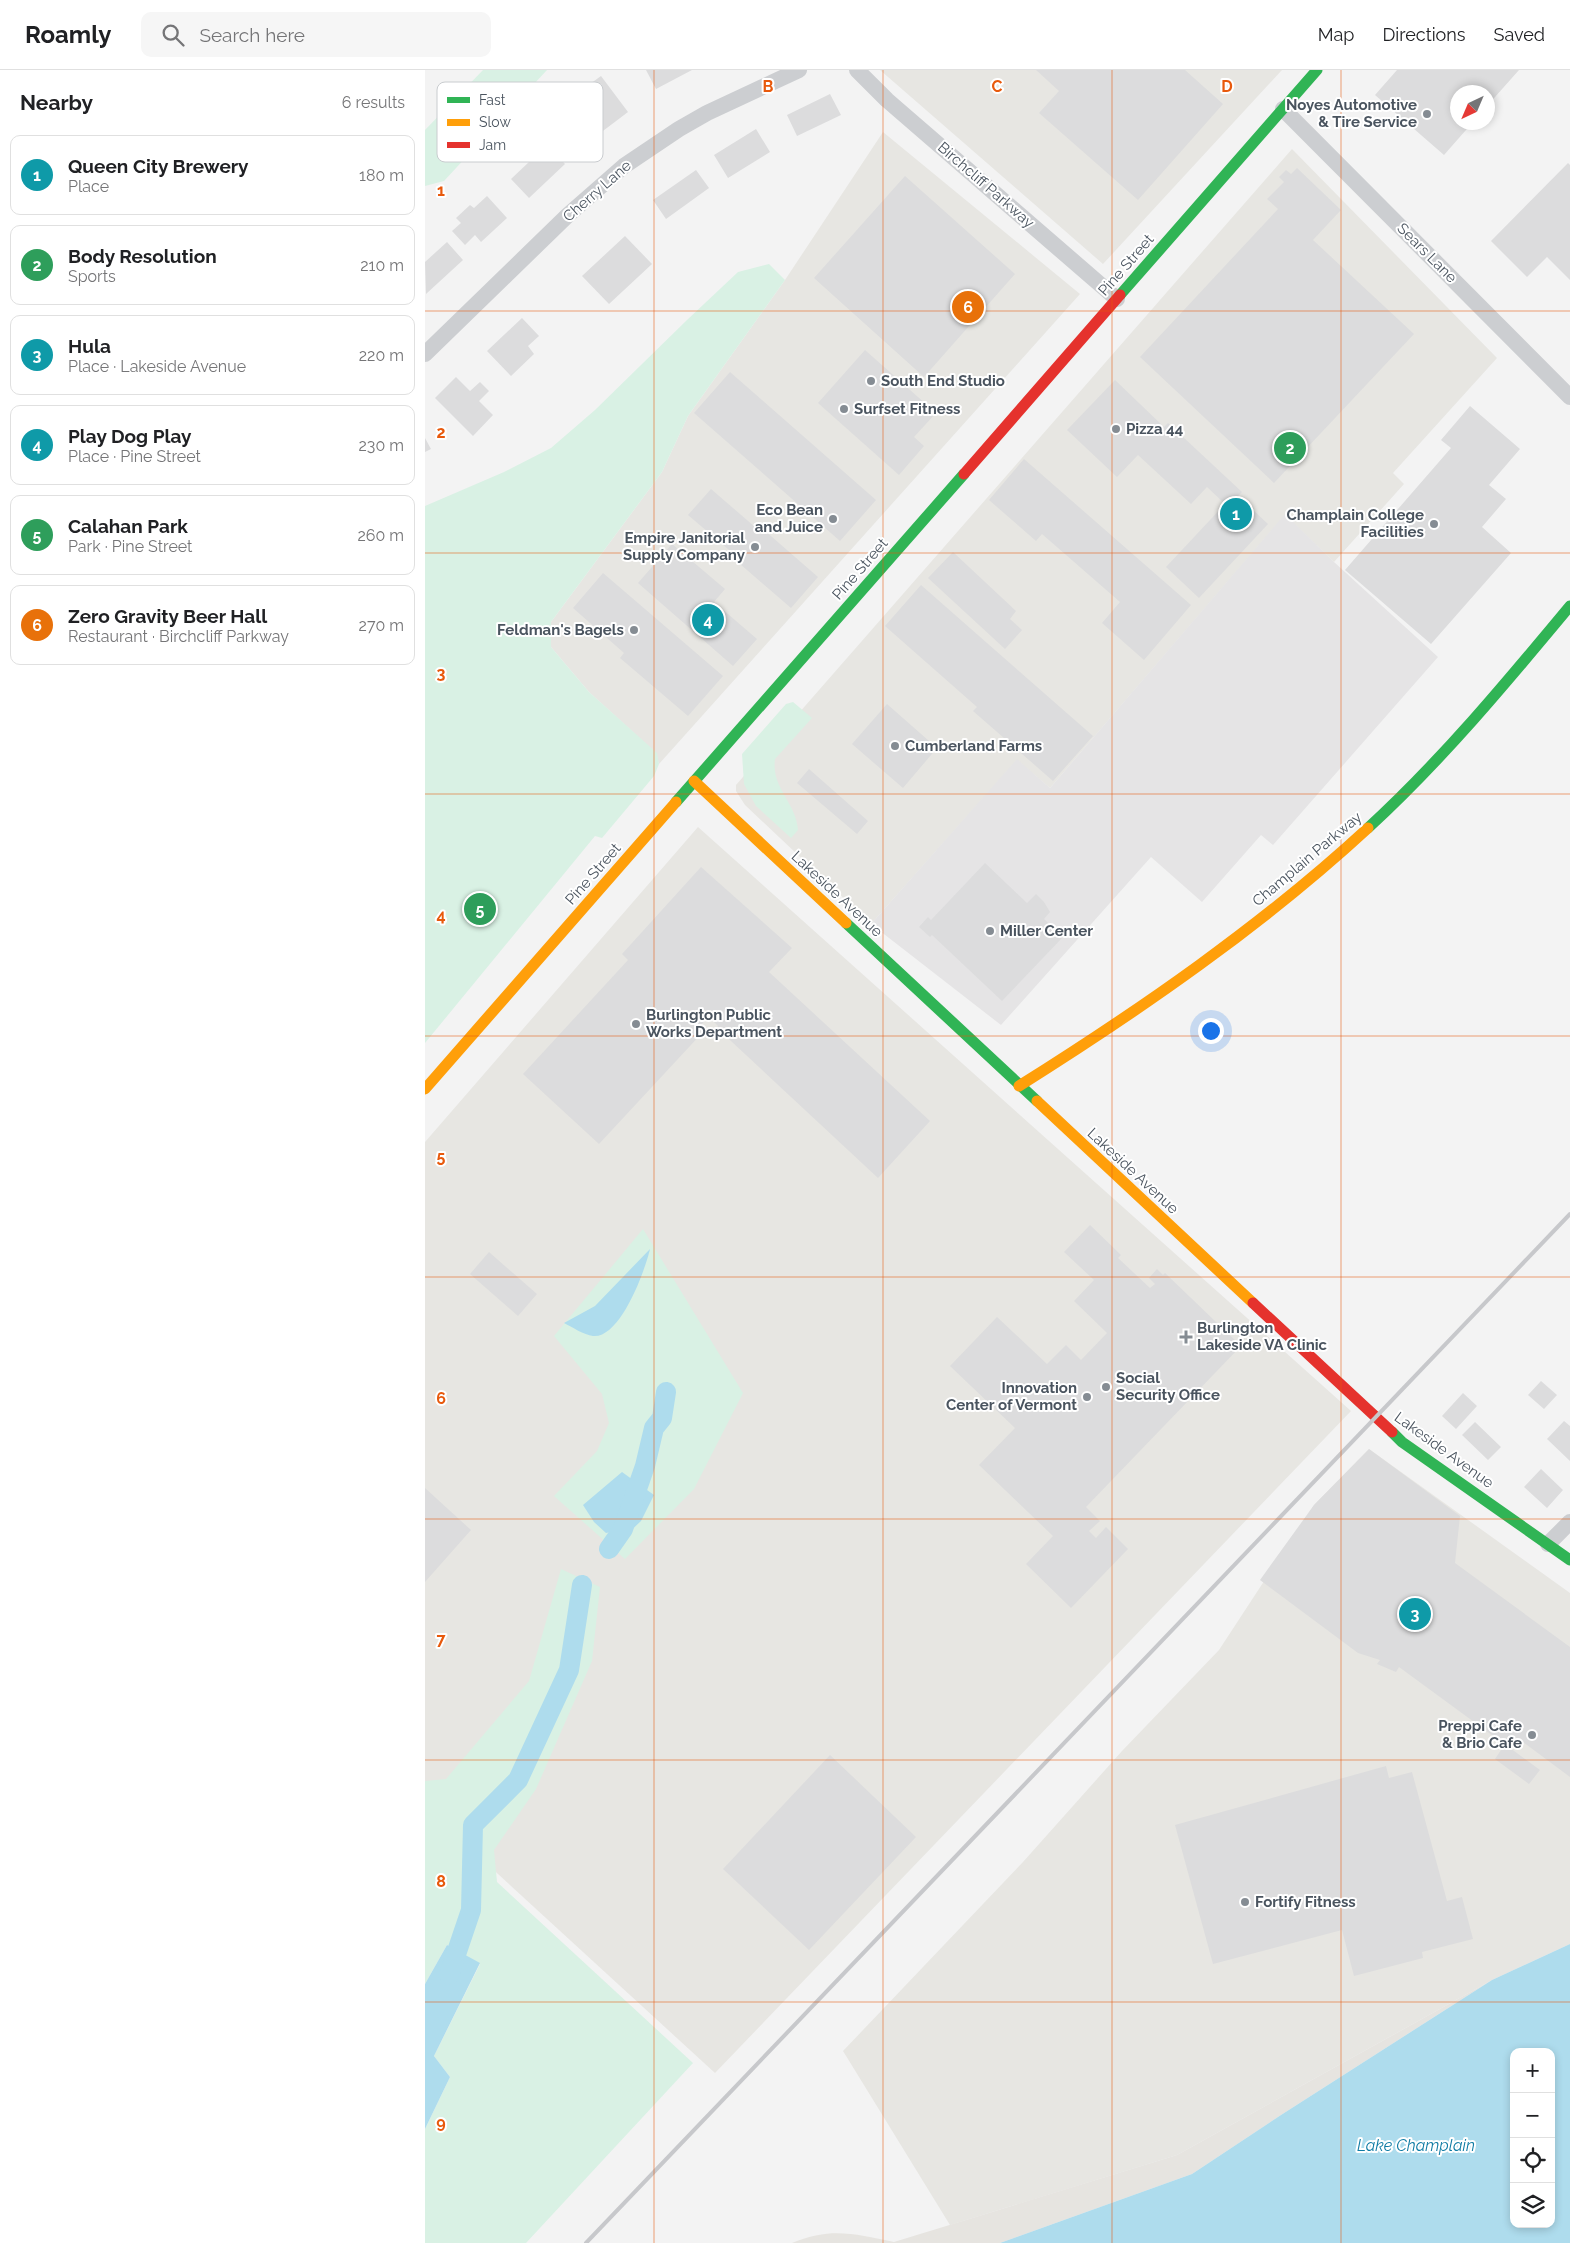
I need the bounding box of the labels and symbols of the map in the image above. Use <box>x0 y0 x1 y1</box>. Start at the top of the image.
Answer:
text: B <box>763 77 774 96</box>
text: C <box>992 77 1003 96</box>
text: D <box>1221 77 1233 96</box>
legend <box>437 82 603 162</box>
north arrow <box>1450 85 1495 130</box>
text: Fast <box>479 92 506 108</box>
place label: Noyes Automotive & Tire Service <box>1286 96 1417 131</box>
marker: Noyes Automotive & Tire Service <box>1421 108 1433 120</box>
text: Slow <box>479 114 511 130</box>
text: Jam <box>479 137 506 153</box>
street label: Birchcliff Parkway <box>934 138 1038 232</box>
street label: Cherry Lane <box>559 156 635 225</box>
text: 1 <box>437 181 445 200</box>
street label: Sears Lane <box>1393 219 1461 287</box>
street label: Pine Street <box>1094 231 1158 299</box>
pin: 6 <box>952 288 984 326</box>
place label: South End Studio <box>881 372 1005 390</box>
marker: South End Studio <box>865 375 877 387</box>
place label: Surfset Fitness <box>854 400 961 418</box>
marker: Surfset Fitness <box>838 403 850 415</box>
place label: Pizza 44 <box>1126 420 1184 438</box>
text: 2 <box>436 423 446 442</box>
marker: Pizza 44 <box>1110 423 1122 435</box>
pin: 2 <box>1274 429 1306 467</box>
pin: 1 <box>1220 495 1252 533</box>
place label: Eco Bean and Juice <box>755 501 823 536</box>
place label: Champlain College Facilities <box>1286 506 1424 541</box>
marker: Eco Bean and Juice <box>827 513 839 525</box>
marker: Champlain College Facilities <box>1428 518 1440 530</box>
place label: Empire Janitorial Supply Company <box>623 529 746 564</box>
street label: Pine Street <box>828 535 892 603</box>
marker: Empire Janitorial Supply Company <box>749 541 761 553</box>
pin: 4 <box>692 601 724 639</box>
place label: Feldman's Bagels <box>497 621 624 639</box>
marker: Feldman's Bagels <box>628 624 640 636</box>
text: 3 <box>437 664 446 683</box>
place label: Cumberland Farms <box>905 737 1042 755</box>
marker: Cumberland Farms <box>889 740 901 752</box>
street label: Champlain Parkway <box>1249 808 1365 910</box>
street label: Pine Street <box>561 840 625 908</box>
street label: Lakeside Avenue <box>788 847 886 941</box>
pin: 5 <box>464 890 496 928</box>
text: 4 <box>436 906 446 925</box>
place label: Miller Center <box>1000 922 1093 940</box>
marker: Miller Center <box>984 925 996 937</box>
place label: Burlington Public Works Department <box>646 1006 782 1041</box>
marker: Burlington Public Works Department <box>630 1018 642 1030</box>
your location <box>1198 1018 1224 1044</box>
street label: Lakeside Avenue <box>1084 1124 1182 1218</box>
text: 5 <box>437 1147 446 1166</box>
place label: Burlington Lakeside VA Clinic <box>1197 1319 1328 1354</box>
marker: Burlington Lakeside VA Clinic <box>1179 1330 1193 1344</box>
place label: Social Security Office <box>1116 1369 1220 1404</box>
place label: Innovation Center of Vermont <box>946 1379 1077 1414</box>
marker: Social Security Office <box>1100 1381 1112 1393</box>
text: 6 <box>436 1389 446 1408</box>
marker: Innovation Center of Vermont <box>1081 1391 1093 1403</box>
street label: Lakeside Avenue <box>1391 1408 1497 1492</box>
pin: 3 <box>1399 1595 1431 1633</box>
text: 7 <box>437 1630 446 1649</box>
place label: Preppi Cafe & Brio Cafe <box>1438 1717 1522 1752</box>
marker: Preppi Cafe & Brio Cafe <box>1526 1729 1538 1741</box>
text: 8 <box>436 1872 446 1891</box>
place label: Fortify Fitness <box>1255 1893 1356 1911</box>
marker: Fortify Fitness <box>1239 1896 1251 1908</box>
text: 9 <box>436 2113 446 2132</box>
water label: Lake Champlain <box>1357 2136 1475 2155</box>

